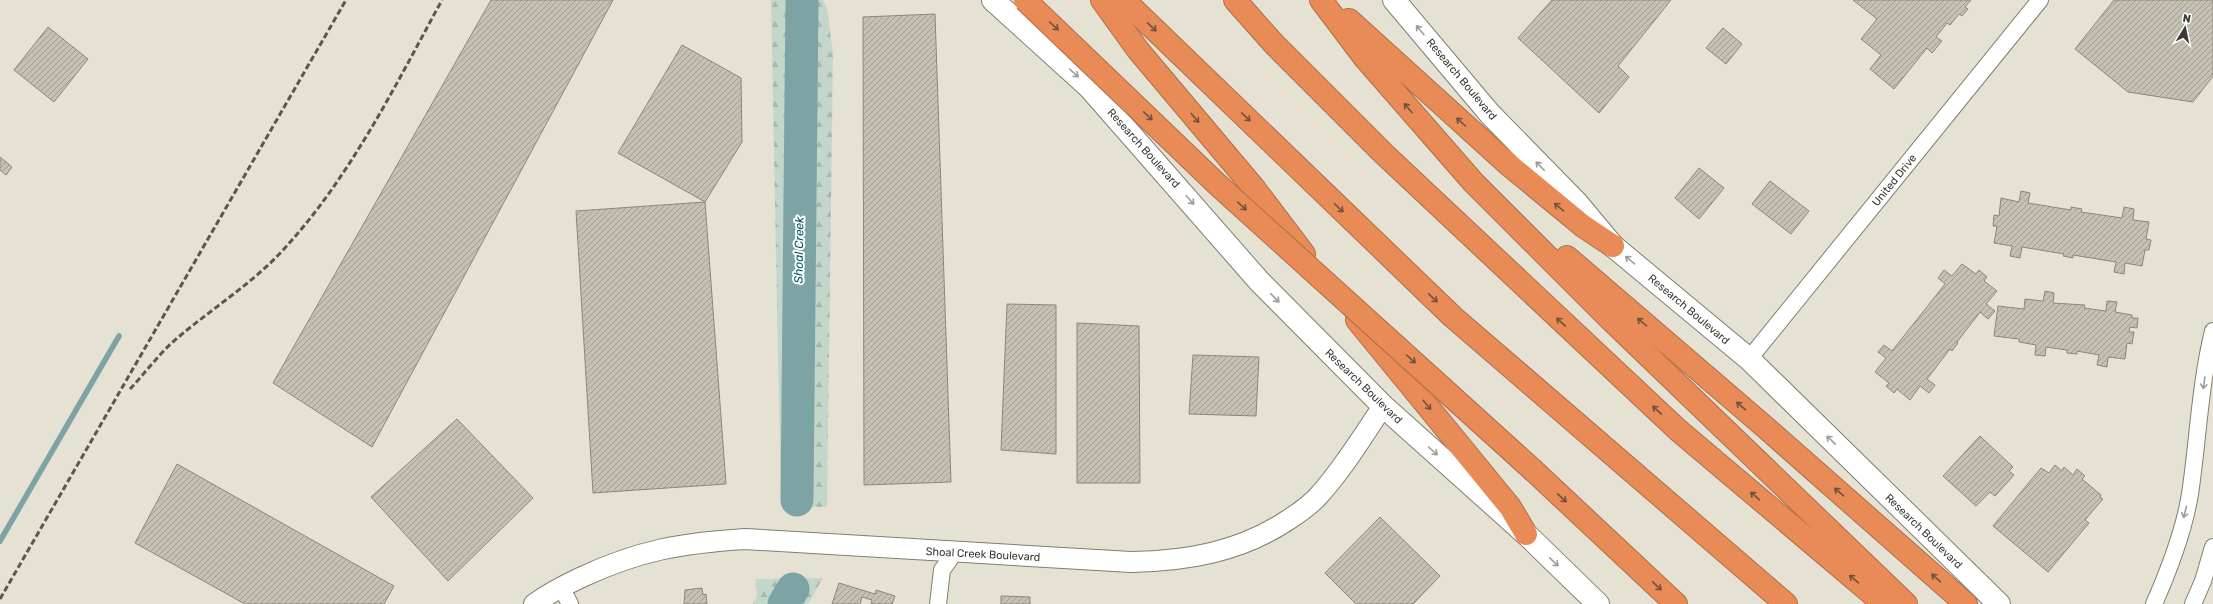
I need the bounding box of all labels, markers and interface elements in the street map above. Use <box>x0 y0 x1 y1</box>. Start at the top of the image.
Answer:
north arrow <box>2165 8 2205 48</box>
text: N <box>2182 12 2192 26</box>
one-way arrow <box>1049 22 1059 31</box>
one-way arrow <box>1147 22 1157 32</box>
one-way arrow <box>1415 25 1424 36</box>
street label: Research Boulevard <box>1424 36 1499 123</box>
one-way arrow <box>1069 68 1079 78</box>
one-way arrow <box>1403 102 1412 113</box>
street label: Research Boulevard <box>1105 106 1183 191</box>
one-way arrow <box>1143 112 1153 121</box>
one-way arrow <box>1191 113 1200 124</box>
one-way arrow <box>1241 113 1251 122</box>
one-way arrow <box>1456 117 1466 126</box>
street label: United Drive <box>1869 152 1919 209</box>
one-way arrow <box>1535 161 1545 171</box>
one-way arrow <box>1185 195 1195 205</box>
one-way arrow <box>1237 201 1247 211</box>
one-way arrow <box>1554 202 1565 211</box>
one-way arrow <box>1334 203 1344 213</box>
water label: Shoal Creek <box>791 216 807 283</box>
one-way arrow <box>1624 255 1635 264</box>
street label: Research Boulevard <box>1645 272 1732 347</box>
one-way arrow <box>1270 293 1280 303</box>
one-way arrow <box>1428 293 1438 303</box>
one-way arrow <box>1556 317 1567 326</box>
one-way arrow <box>1637 318 1648 327</box>
street label: Research Boulevard <box>1322 346 1405 427</box>
one-way arrow <box>1406 355 1416 364</box>
one-way arrow <box>2200 376 2208 389</box>
one-way arrow <box>1422 399 1431 410</box>
one-way arrow <box>1736 402 1747 411</box>
one-way arrow <box>1652 406 1662 415</box>
one-way arrow <box>1826 435 1836 444</box>
one-way arrow <box>1427 446 1438 455</box>
one-way arrow <box>1834 488 1844 497</box>
one-way arrow <box>1749 491 1760 500</box>
street label: Research Boulevard <box>1882 491 1965 572</box>
one-way arrow <box>1557 493 1567 502</box>
one-way arrow <box>2181 505 2189 518</box>
street label: Shoal Creek Boulevard <box>925 545 1041 564</box>
one-way arrow <box>1549 557 1559 567</box>
one-way arrow <box>1931 574 1942 583</box>
one-way arrow <box>1849 575 1859 584</box>
one-way arrow <box>1652 582 1662 591</box>

